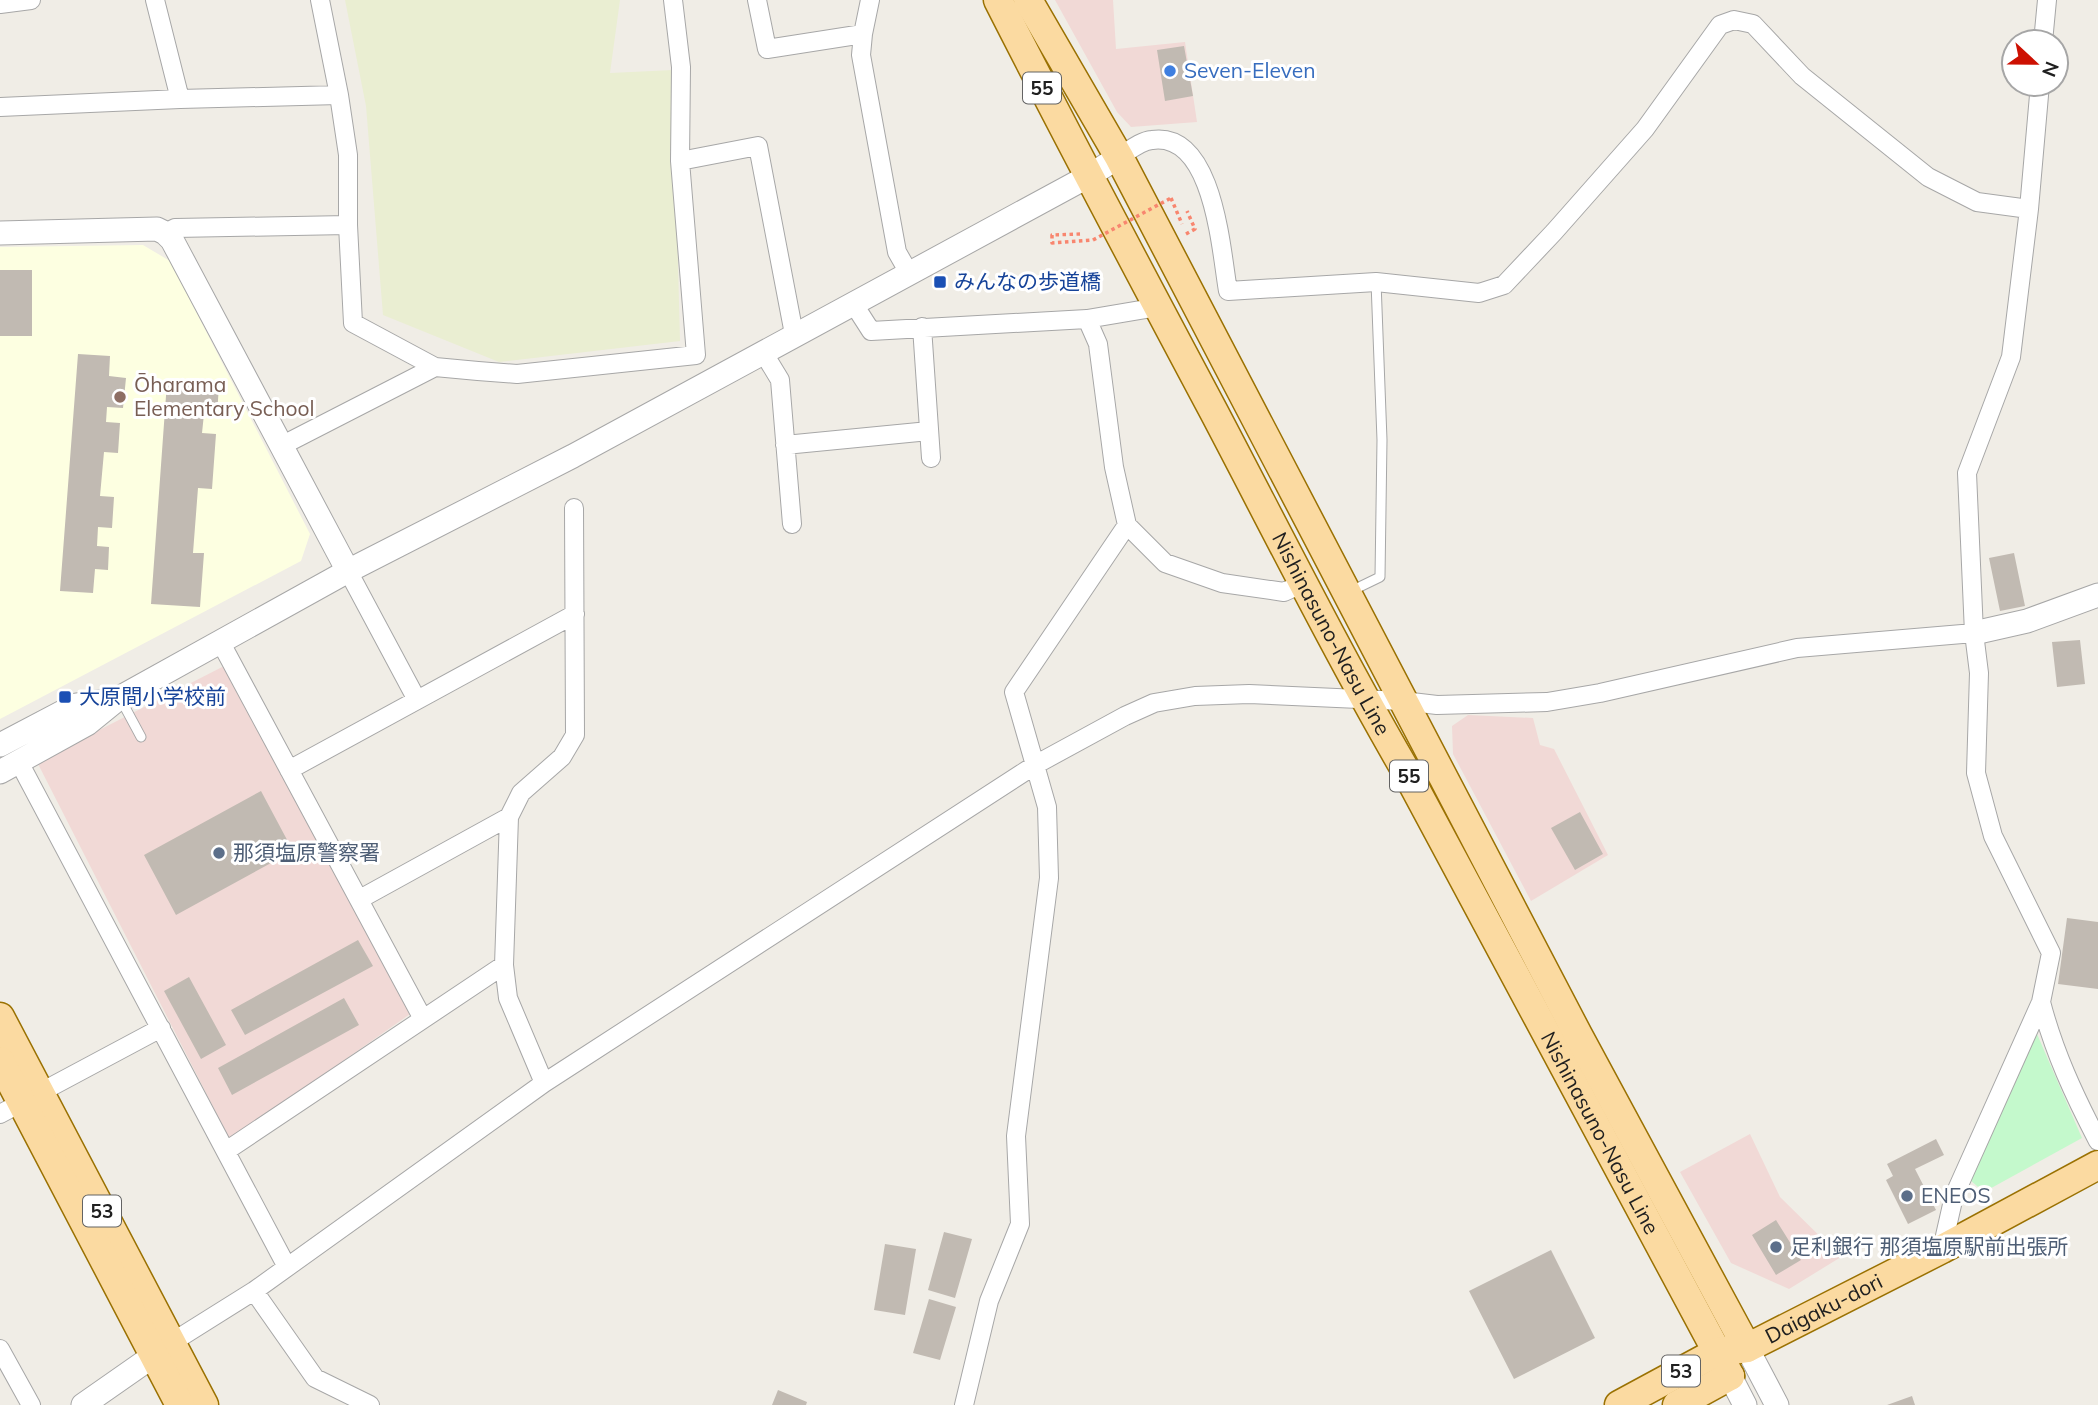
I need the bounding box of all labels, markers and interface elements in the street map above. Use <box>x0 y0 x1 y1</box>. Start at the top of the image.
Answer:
north arrow <box>2000 28 2070 98</box>
place label: Seven-Eleven <box>1184 57 1315 83</box>
text: N <box>2037 58 2065 81</box>
marker: Seven-Eleven <box>1162 63 1178 79</box>
road number: 55 <box>1023 72 1061 104</box>
place label: みんなの歩道橋 <box>954 268 1101 294</box>
marker: みんなの歩道橋 <box>932 274 948 290</box>
place label: Ōharama Elementary School <box>134 371 315 421</box>
marker: Ōharama Elementary School <box>112 389 128 405</box>
street label: Nishinasuno-Nasu Line <box>1267 528 1397 739</box>
place label: 大原間小学校前 <box>79 683 226 709</box>
marker: 大原間小学校前 <box>57 689 73 705</box>
road number: 55 <box>1390 761 1428 792</box>
place label: 那須塩原警察署 <box>233 839 380 865</box>
marker: 那須塩原警察署 <box>211 845 227 861</box>
street label: Nishinasuno-Nasu Line <box>1536 1027 1666 1238</box>
place label: ENEOS <box>1921 1182 1991 1208</box>
marker: ENEOS <box>1899 1188 1915 1204</box>
road number: 53 <box>83 1196 121 1226</box>
place label: 足利銀行 那須塩原駅前出張所 <box>1790 1233 2068 1259</box>
marker: 足利銀行 那須塩原駅前出張所 <box>1768 1239 1784 1255</box>
street label: Daigaku-dori <box>1761 1267 1887 1349</box>
road number: 53 <box>1662 1356 1700 1386</box>

